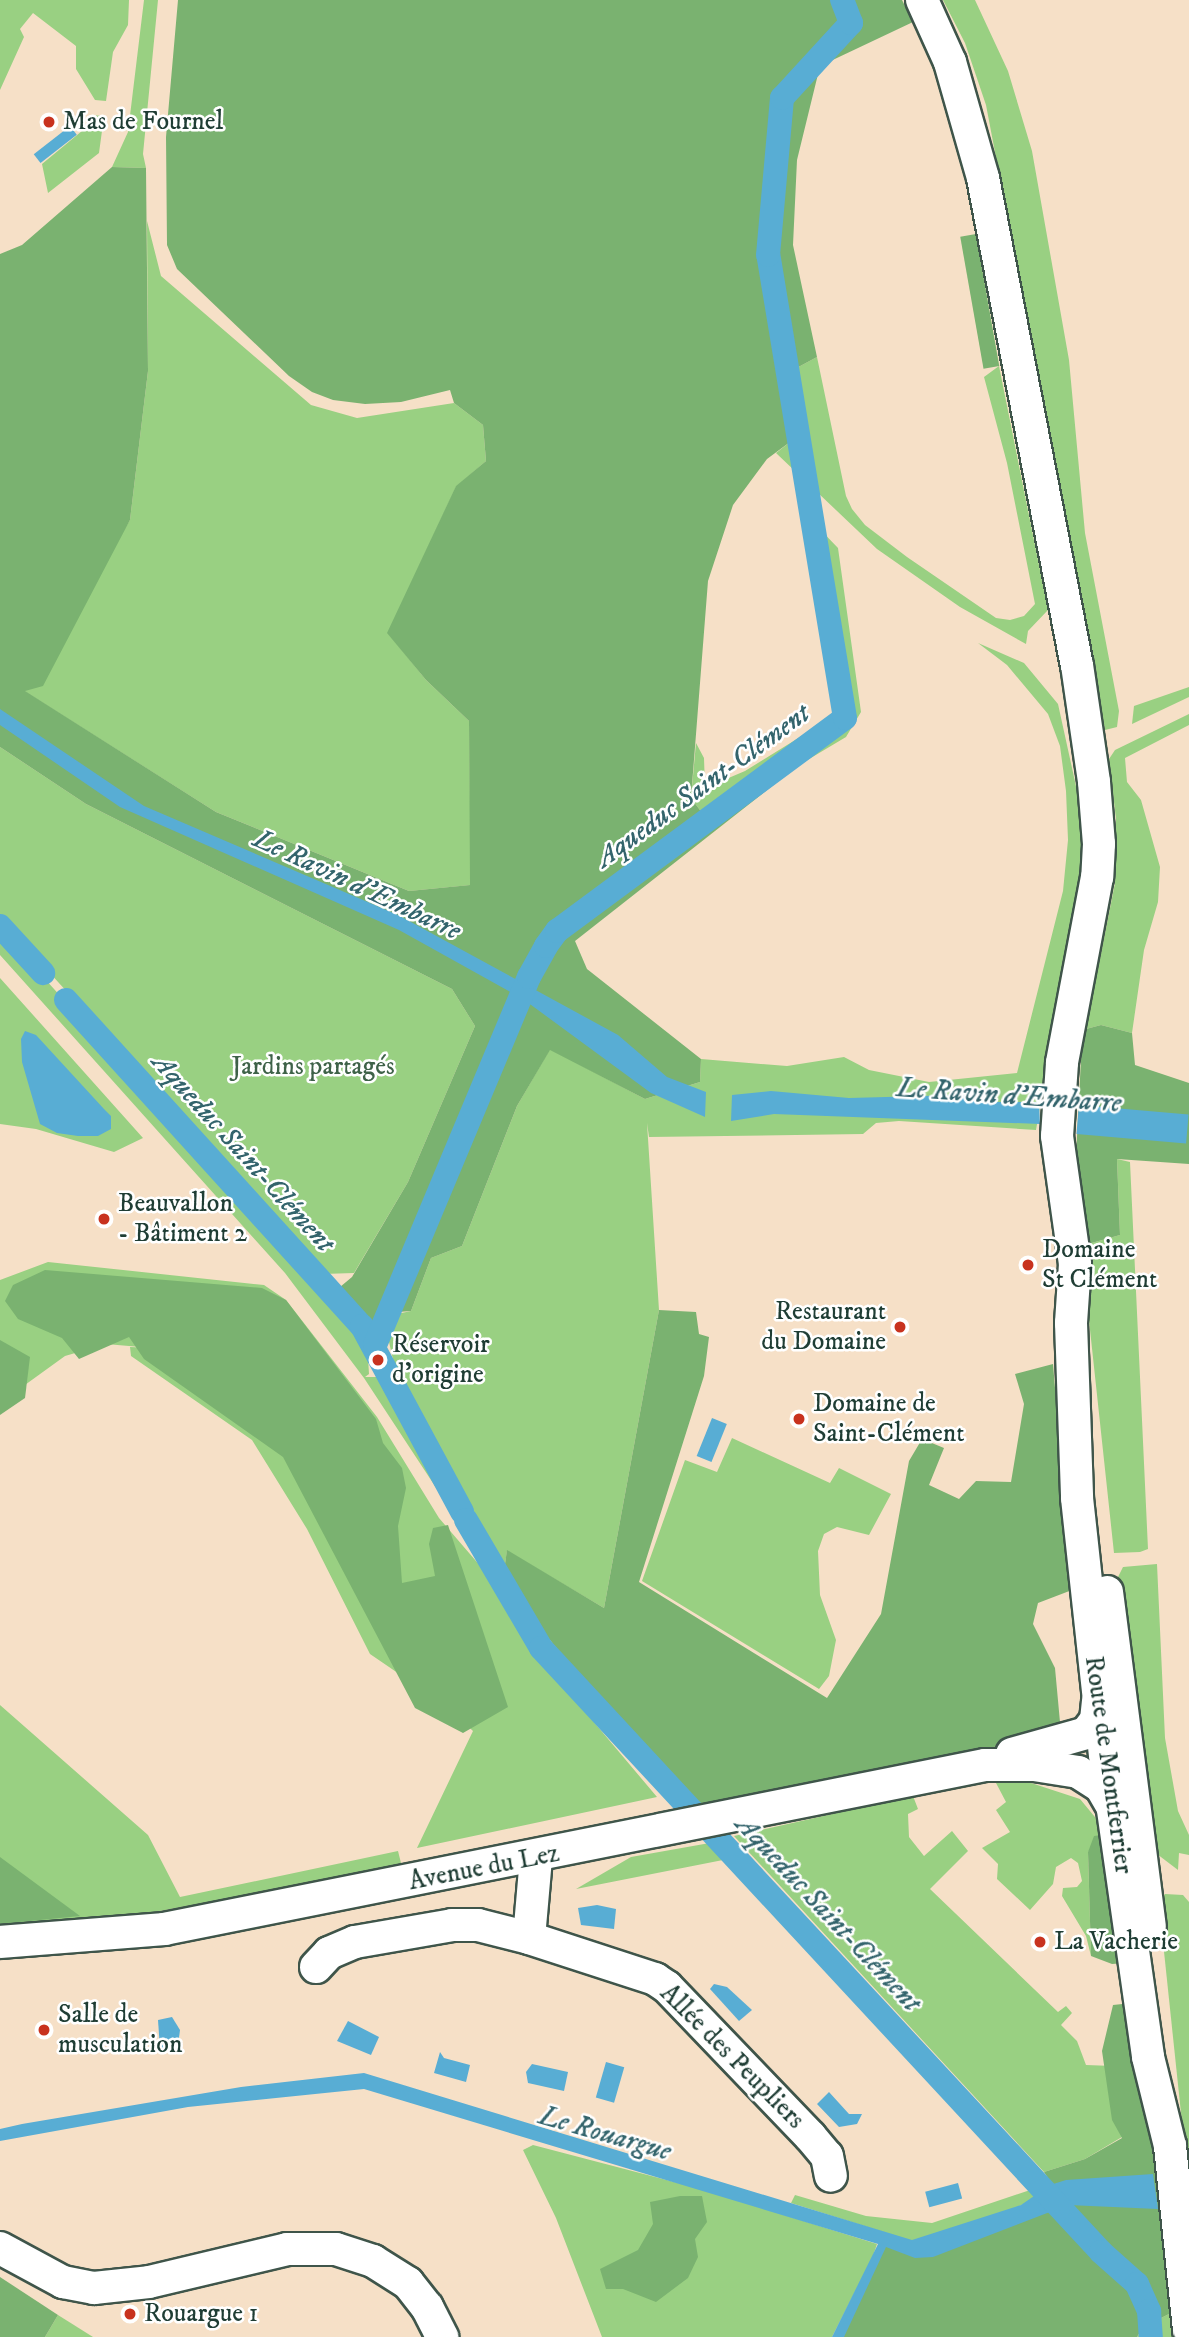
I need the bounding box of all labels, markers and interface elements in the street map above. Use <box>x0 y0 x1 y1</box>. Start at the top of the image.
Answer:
place label: Mas de Fournel <box>63 106 223 138</box>
marker: Mas de Fournel <box>41 114 57 130</box>
water label: Aqueduc Saint-Clément <box>589 697 817 875</box>
water label: Le Ravin d'Embarre <box>248 822 466 948</box>
water label: Aqueduc Saint-Clément <box>145 1047 341 1259</box>
park label: Jardins partagés <box>231 1051 395 1083</box>
water label: Le Ravin d'Embarre <box>896 1071 1122 1121</box>
place label: Beauvallon - Bâtiment 2 <box>118 1188 247 1250</box>
marker: Beauvallon - Bâtiment 2 <box>96 1211 112 1227</box>
place label: Domaine St Clément <box>1042 1234 1157 1296</box>
marker: Domaine St Clément <box>1020 1257 1036 1273</box>
place label: Restaurant du Domaine <box>761 1296 886 1358</box>
marker: Restaurant du Domaine <box>892 1319 908 1335</box>
place label: Réservoir d'origine <box>392 1329 490 1390</box>
marker: Réservoir d'origine <box>370 1352 386 1368</box>
place label: Domaine de Saint-Clément <box>813 1388 964 1450</box>
marker: Domaine de Saint-Clément <box>791 1411 807 1427</box>
street label: Route de Montferrier <box>1077 1654 1139 1876</box>
water label: Aqueduc Saint-Clément <box>728 1809 928 2019</box>
street label: Avenue du Lez <box>406 1838 562 1898</box>
place label: La Vacherie <box>1054 1926 1178 1958</box>
marker: La Vacherie <box>1032 1934 1048 1950</box>
street label: Allée des Peupliers <box>653 1978 811 2136</box>
place label: Salle de musculation <box>58 1999 183 2060</box>
marker: Salle de musculation <box>36 2022 52 2038</box>
water label: Le Rouargue <box>535 2099 675 2169</box>
place label: Rouargue 1 <box>144 2298 258 2330</box>
marker: Rouargue 1 <box>122 2306 138 2322</box>

